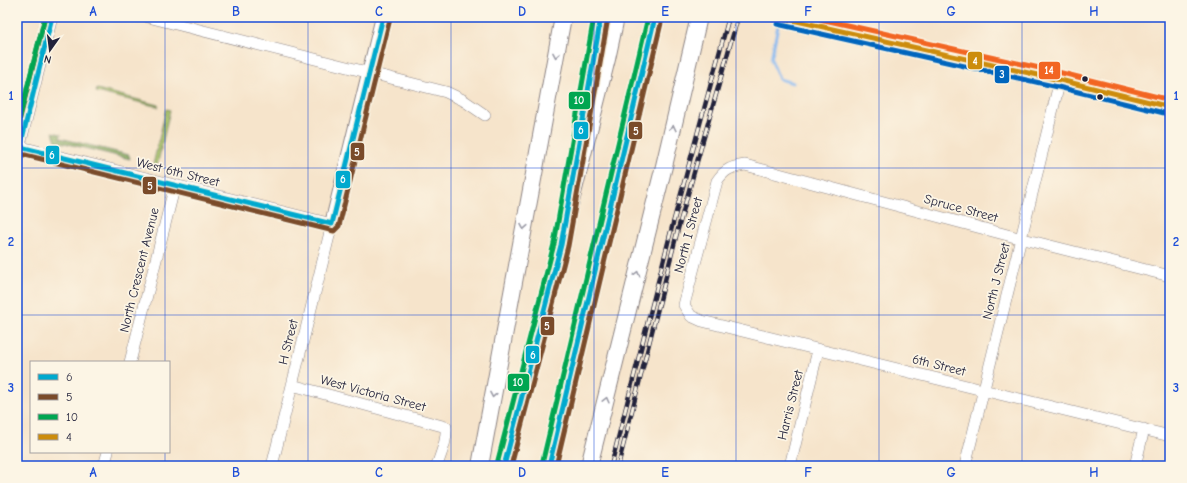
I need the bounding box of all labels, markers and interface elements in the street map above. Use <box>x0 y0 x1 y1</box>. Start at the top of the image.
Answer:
text: A <box>89 4 97 19</box>
text: B <box>232 4 240 19</box>
text: C <box>375 4 383 19</box>
text: D <box>518 4 526 19</box>
text: E <box>661 4 669 19</box>
text: F <box>804 4 812 19</box>
text: G <box>946 4 956 19</box>
text: H <box>1089 4 1099 19</box>
north arrow <box>30 30 70 70</box>
line badge: 4 <box>967 51 983 70</box>
text: N <box>43 52 53 66</box>
one-way arrow <box>553 52 561 58</box>
text: 4 <box>972 55 978 68</box>
line badge: 14 <box>1038 61 1061 80</box>
text: 14 <box>1044 64 1054 77</box>
line badge: 3 <box>994 65 1010 84</box>
text: 3 <box>999 68 1005 81</box>
unlabelled marker <box>1080 74 1090 84</box>
text: 1 <box>8 88 14 103</box>
text: 1 <box>1173 88 1179 103</box>
line badge: 10 <box>568 91 591 110</box>
unlabelled marker <box>1095 92 1105 102</box>
text: 10 <box>574 94 584 107</box>
line badge: 6 <box>573 121 589 140</box>
line badge: 5 <box>628 121 643 140</box>
text: 6 <box>578 124 584 137</box>
text: 5 <box>633 125 639 138</box>
one-way arrow <box>668 125 677 132</box>
line badge: 5 <box>350 142 365 161</box>
line badge: 6 <box>45 145 60 165</box>
text: 5 <box>354 146 360 159</box>
text: 6 <box>49 149 55 162</box>
street label: West 6th Street <box>135 154 222 190</box>
line badge: 6 <box>335 170 351 189</box>
text: 6 <box>340 173 346 186</box>
line badge: 5 <box>142 176 157 195</box>
text: 5 <box>147 180 153 193</box>
street label: Spruce Street <box>923 191 1001 225</box>
street label: North I Street <box>671 194 706 274</box>
street label: North Crescent Avenue <box>116 206 162 334</box>
one-way arrow <box>520 224 528 230</box>
text: 2 <box>8 234 14 249</box>
text: 2 <box>1173 234 1179 249</box>
street label: North J Street <box>979 240 1013 321</box>
one-way arrow <box>632 271 641 278</box>
street label: H Street <box>275 316 301 366</box>
line badge: 5 <box>540 316 555 336</box>
text: 5 <box>544 320 550 333</box>
line badge: 6 <box>525 345 540 364</box>
text: 6 <box>530 349 536 362</box>
street label: 6th Street <box>911 351 969 379</box>
legend <box>30 361 170 453</box>
street label: Harris Street <box>774 367 806 442</box>
text: 6 <box>66 370 73 384</box>
street label: West Victoria Street <box>319 372 429 415</box>
line badge: 10 <box>507 373 530 392</box>
text: 10 <box>513 376 523 389</box>
text: 3 <box>8 380 14 395</box>
text: 3 <box>1173 380 1179 395</box>
text: 5 <box>66 390 73 404</box>
one-way arrow <box>489 392 498 398</box>
one-way arrow <box>601 397 610 404</box>
text: 10 <box>66 410 78 424</box>
text: 4 <box>66 430 72 444</box>
text: A <box>89 465 97 480</box>
text: B <box>232 465 240 480</box>
text: C <box>375 465 383 480</box>
text: D <box>518 465 526 480</box>
text: E <box>661 465 669 480</box>
text: F <box>804 465 812 480</box>
text: G <box>946 465 956 480</box>
text: H <box>1089 465 1099 480</box>

